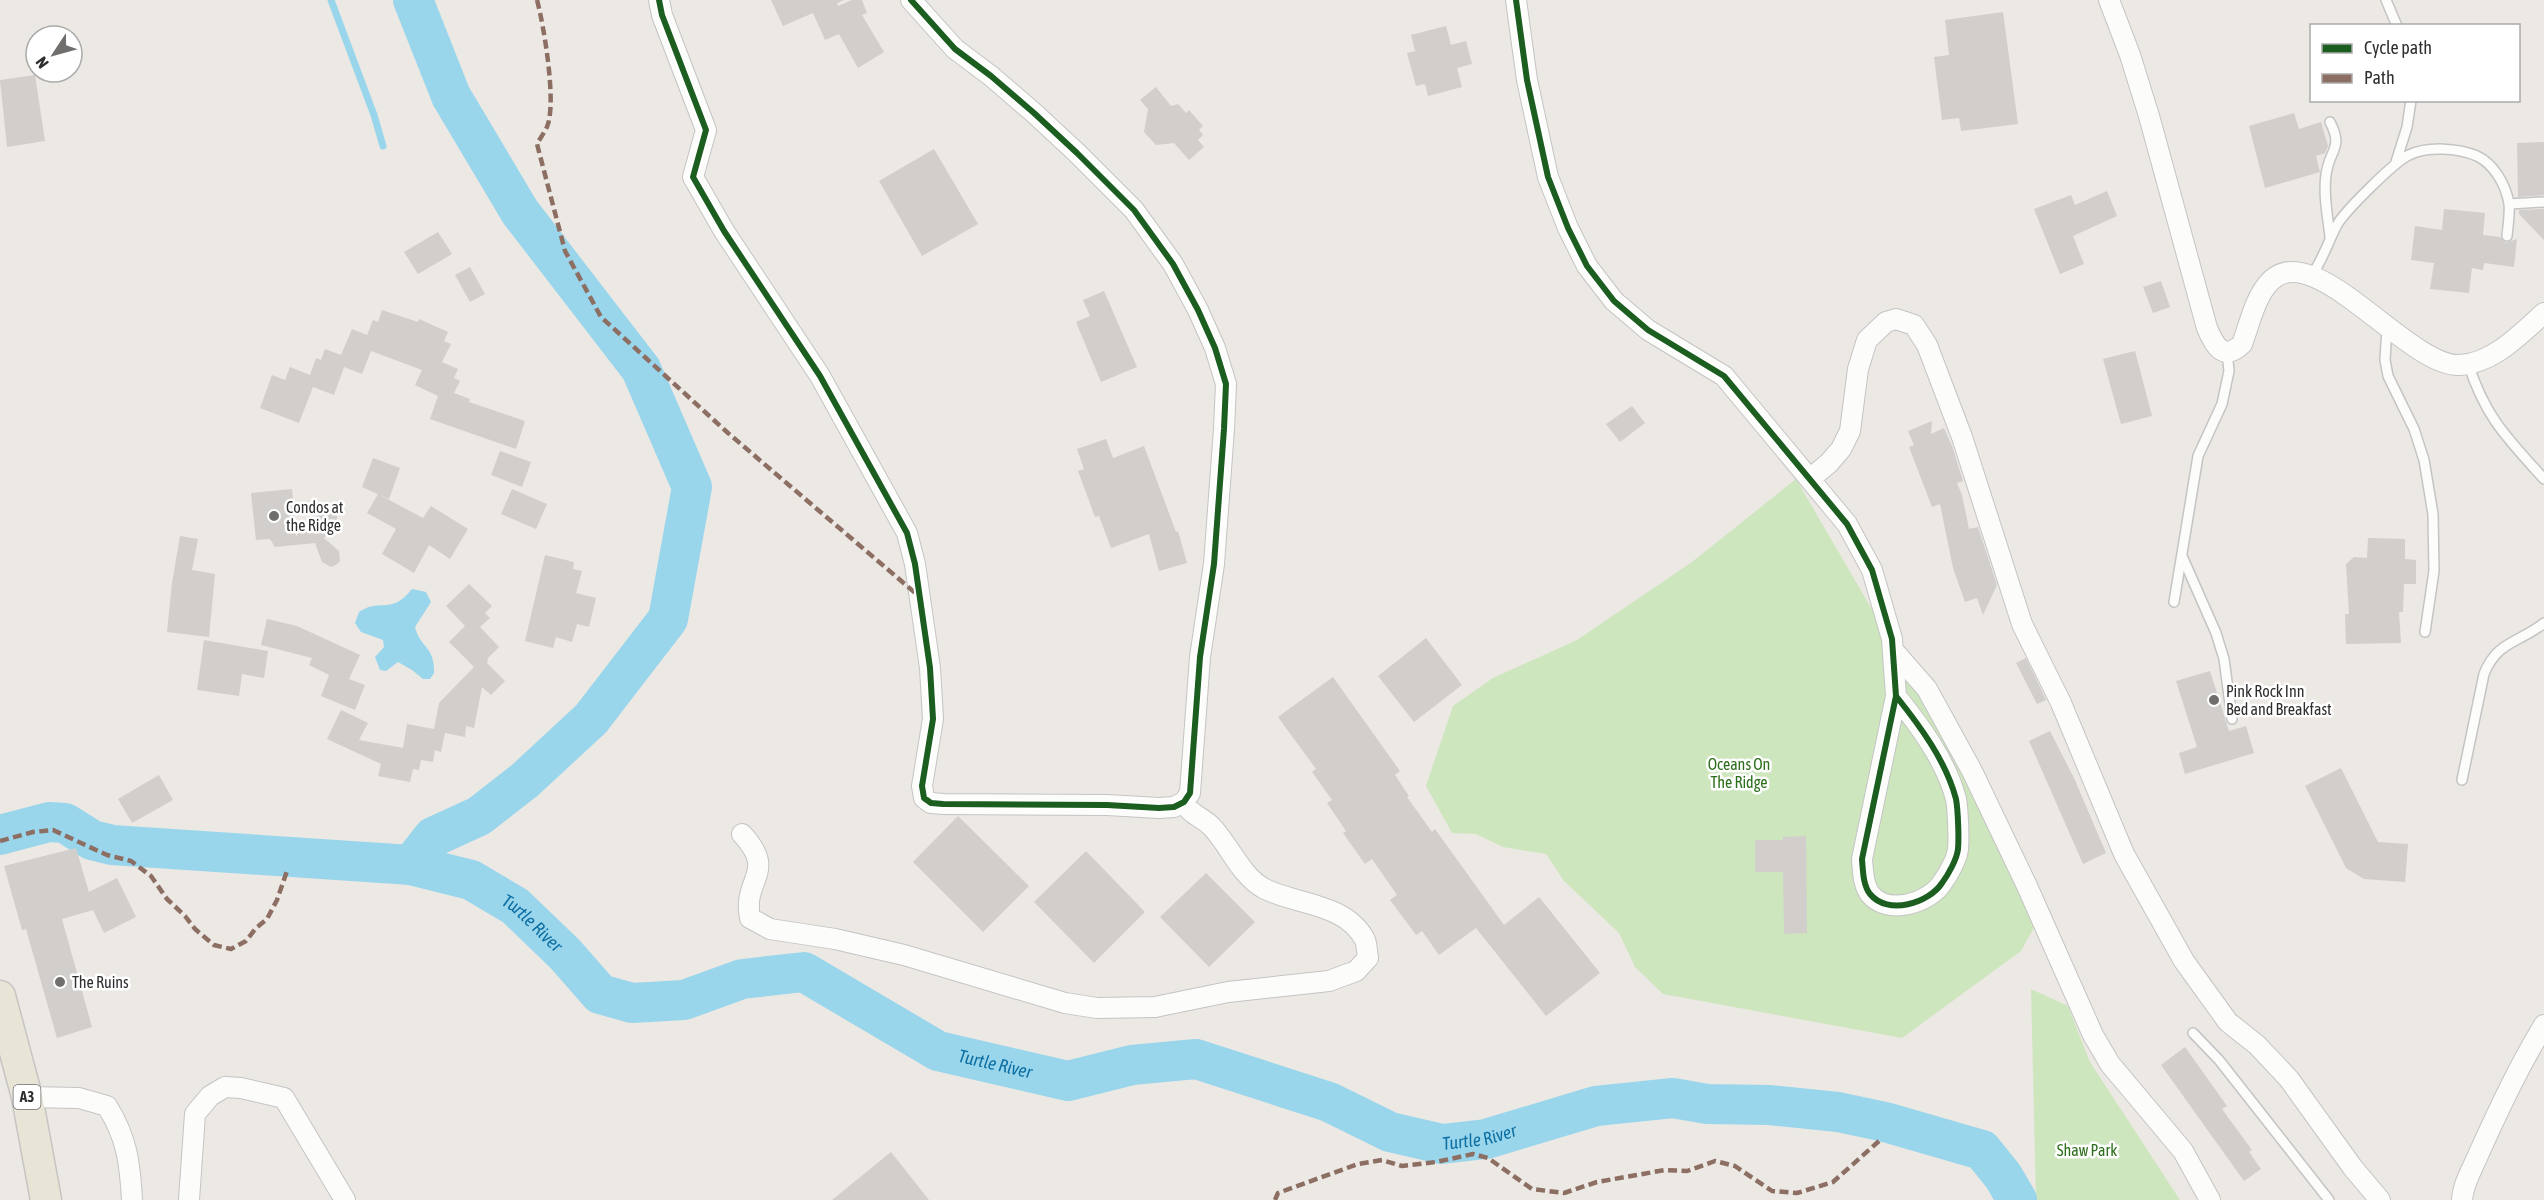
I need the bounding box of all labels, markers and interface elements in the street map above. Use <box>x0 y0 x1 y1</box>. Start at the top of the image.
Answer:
north arrow <box>24 24 84 84</box>
legend <box>2310 24 2520 102</box>
text: Cycle path <box>2364 37 2432 58</box>
text: N <box>32 54 52 72</box>
text: Path <box>2364 67 2395 88</box>
place label: Condos at the Ridge <box>286 498 344 535</box>
marker: Condos at the Ridge <box>267 509 281 523</box>
place label: Pink Rock Inn Bed and Breakfast <box>2226 682 2332 718</box>
marker: Pink Rock Inn Bed and Breakfast <box>2207 693 2221 707</box>
park label: Oceans On The Ridge <box>1708 755 1770 792</box>
water label: Turtle River <box>498 890 568 956</box>
place label: The Ruins <box>72 973 129 991</box>
marker: The Ruins <box>53 975 67 989</box>
water label: Turtle River <box>956 1045 1035 1083</box>
road number: A3 <box>14 1085 40 1109</box>
water label: Turtle River <box>1441 1119 1519 1154</box>
park label: Shaw Park <box>2057 1141 2117 1159</box>

